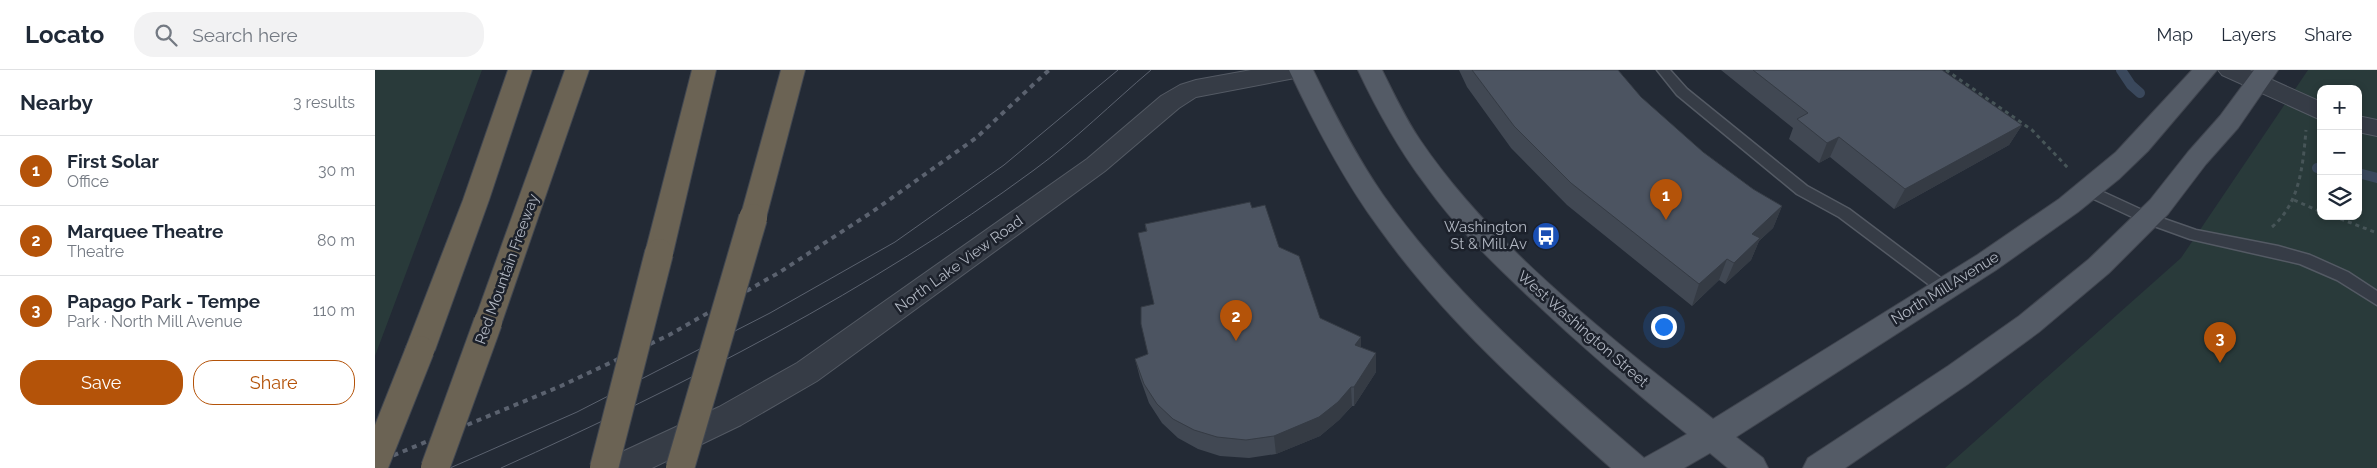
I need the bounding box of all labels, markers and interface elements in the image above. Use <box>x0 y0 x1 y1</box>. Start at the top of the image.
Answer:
search box <box>134 12 484 57</box>
text: Locato <box>25 20 104 49</box>
icon: search <box>152 21 180 49</box>
text: Search here <box>192 24 298 46</box>
text: Map <box>2157 24 2193 45</box>
text: Layers <box>2221 24 2276 45</box>
text: Share <box>2304 24 2352 45</box>
map controls <box>2317 85 2362 220</box>
button: + <box>2317 85 2362 130</box>
text: Nearby <box>20 90 93 115</box>
text: 3 results <box>293 93 355 112</box>
button: − <box>2317 130 2362 175</box>
text: First Solar <box>67 150 159 172</box>
text: 1 <box>32 161 40 180</box>
text: 30 m <box>318 161 355 180</box>
text: Office <box>67 172 109 191</box>
button: layers <box>2317 175 2362 220</box>
pin: 1 <box>1650 179 1682 220</box>
street label: Red Mountain Freeway <box>471 191 543 347</box>
street label: North Lake View Road <box>892 212 1026 316</box>
place label: Washington St & Mill Av <box>1444 218 1527 253</box>
text: Marquee Theatre <box>67 220 223 242</box>
bus stop icon: Washington St & Mill Av <box>1531 221 1561 251</box>
text: 2 <box>31 231 41 250</box>
text: 80 m <box>317 231 355 250</box>
text: Theatre <box>67 242 124 261</box>
street label: North Mill Avenue <box>1888 248 2002 328</box>
street label: West Washington Street <box>1514 267 1652 391</box>
text: Papago Park - Tempe <box>67 290 260 312</box>
pin: 2 <box>1220 300 1252 341</box>
text: 3 <box>32 301 40 320</box>
text: 110 m <box>313 301 355 320</box>
text: Park · North Mill Avenue <box>67 312 242 331</box>
your location <box>1651 314 1677 340</box>
pin: 3 <box>2204 322 2236 363</box>
button: Save <box>20 360 183 405</box>
button: Share <box>193 360 355 405</box>

